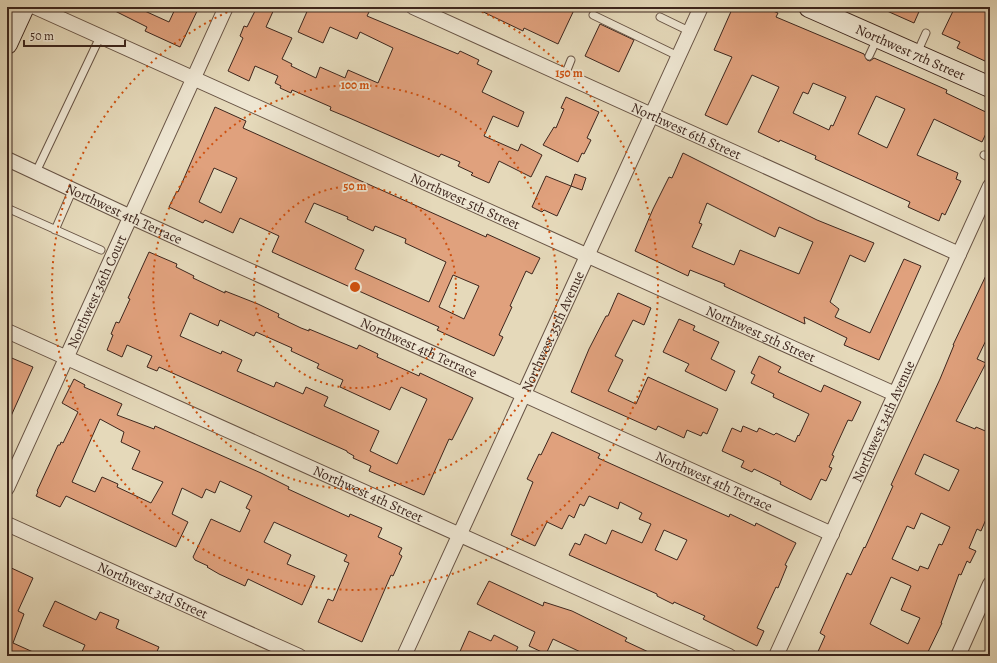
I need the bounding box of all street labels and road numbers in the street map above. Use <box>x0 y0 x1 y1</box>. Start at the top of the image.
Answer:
street label: Northwest 7th Street <box>852 20 969 85</box>
street label: Northwest 6th Street <box>628 98 745 164</box>
street label: Northwest 5th Street <box>407 168 523 234</box>
street label: Northwest 4th Terrace <box>62 179 185 249</box>
street label: Northwest 36th Court <box>63 231 131 352</box>
street label: Northwest 35th Avenue <box>517 268 589 395</box>
street label: Northwest 5th Street <box>703 301 819 367</box>
street label: Northwest 4th Terrace <box>357 313 480 382</box>
street label: Northwest 34th Avenue <box>847 357 919 485</box>
street label: Northwest 4th Terrace <box>653 446 776 516</box>
street label: Northwest 4th Street <box>310 461 426 527</box>
street label: Northwest 3rd Street <box>95 557 211 624</box>

